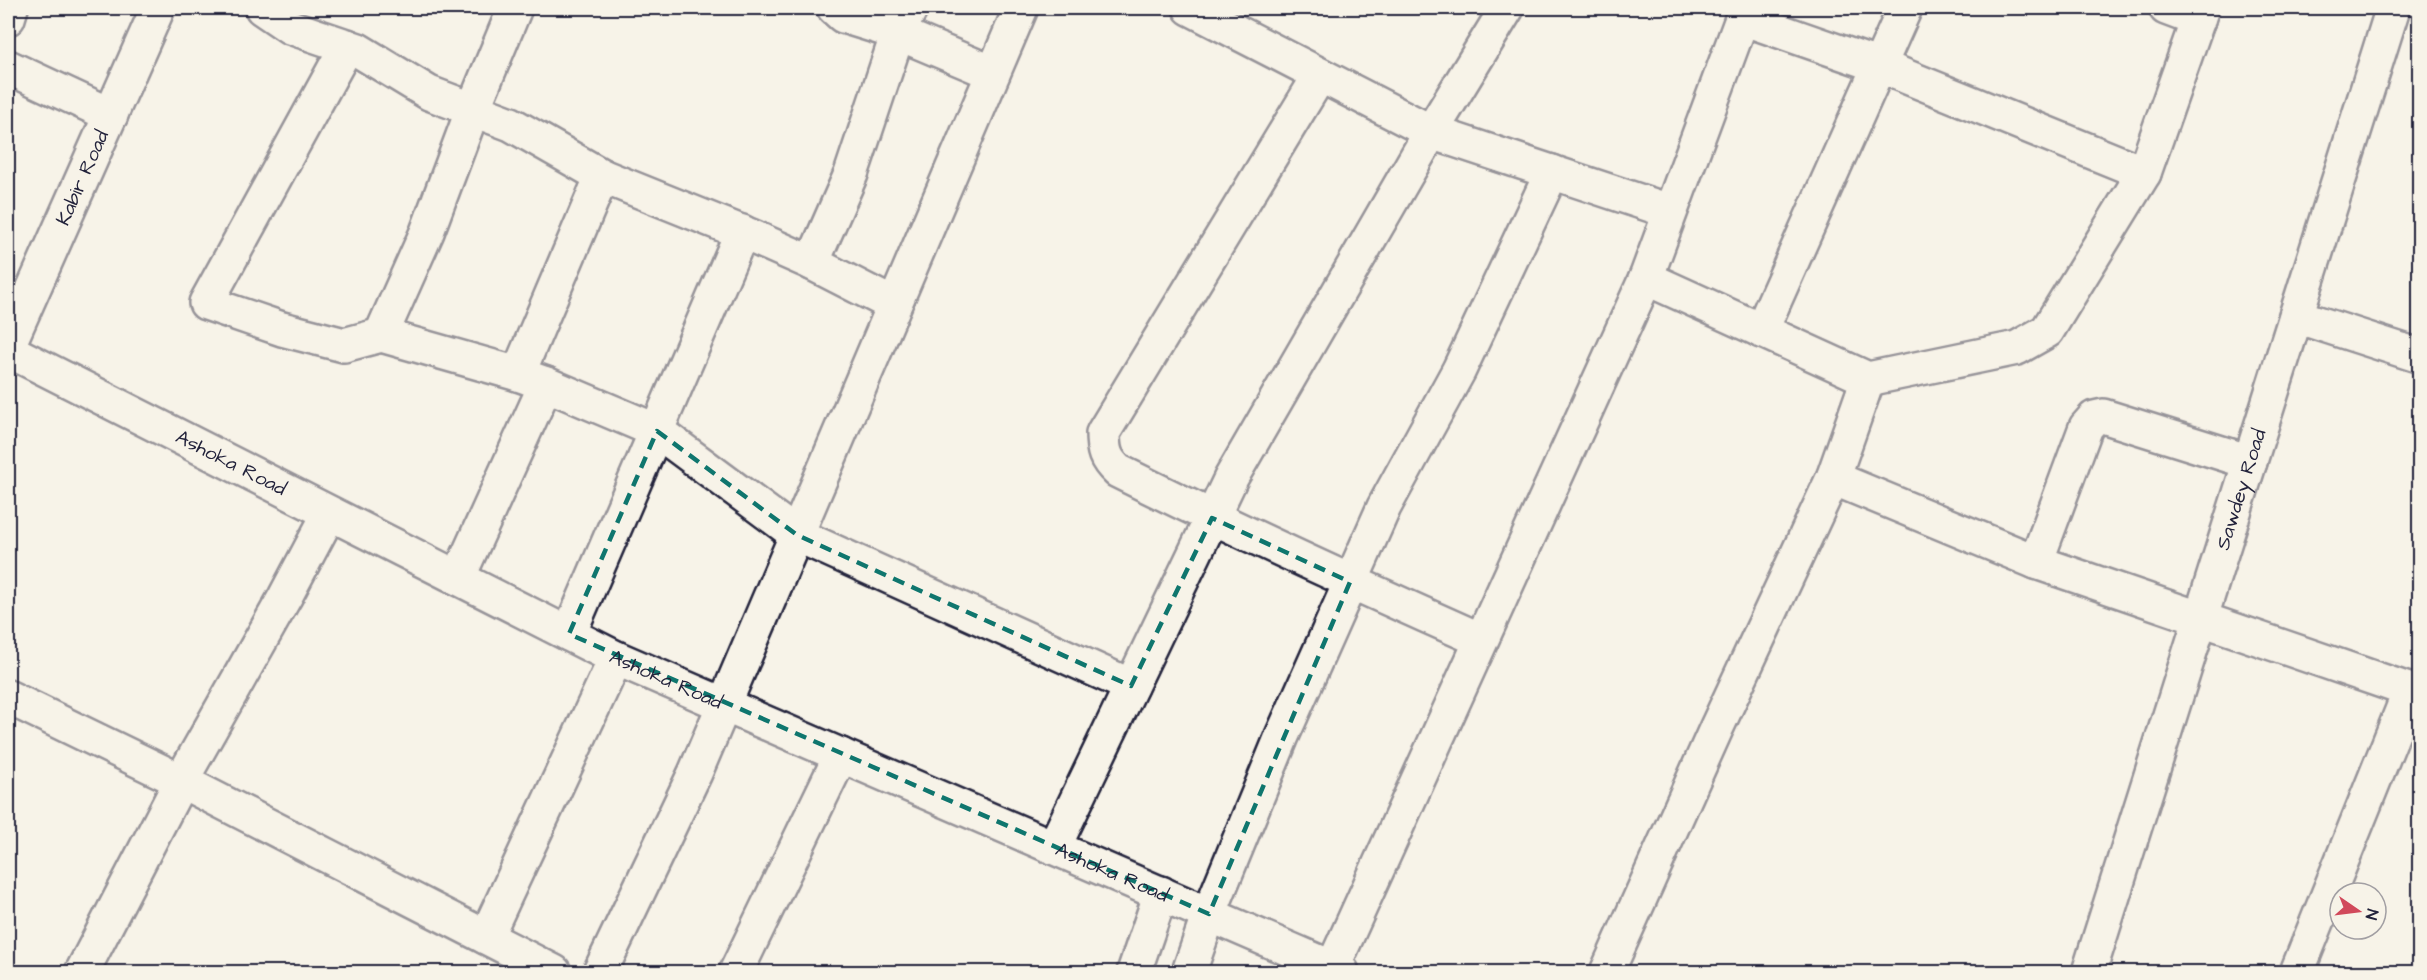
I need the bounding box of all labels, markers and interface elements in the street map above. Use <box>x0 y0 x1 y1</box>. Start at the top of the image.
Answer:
street label: Kabir Road <box>49 126 116 230</box>
street label: Ashoka Road <box>171 423 291 503</box>
street label: Sawdey Road <box>2209 425 2273 553</box>
street label: Ashoka Road <box>605 643 727 716</box>
street label: Ashoka Road <box>1051 836 1173 909</box>
north arrow <box>2328 881 2388 941</box>
text: N <box>2360 907 2383 922</box>

